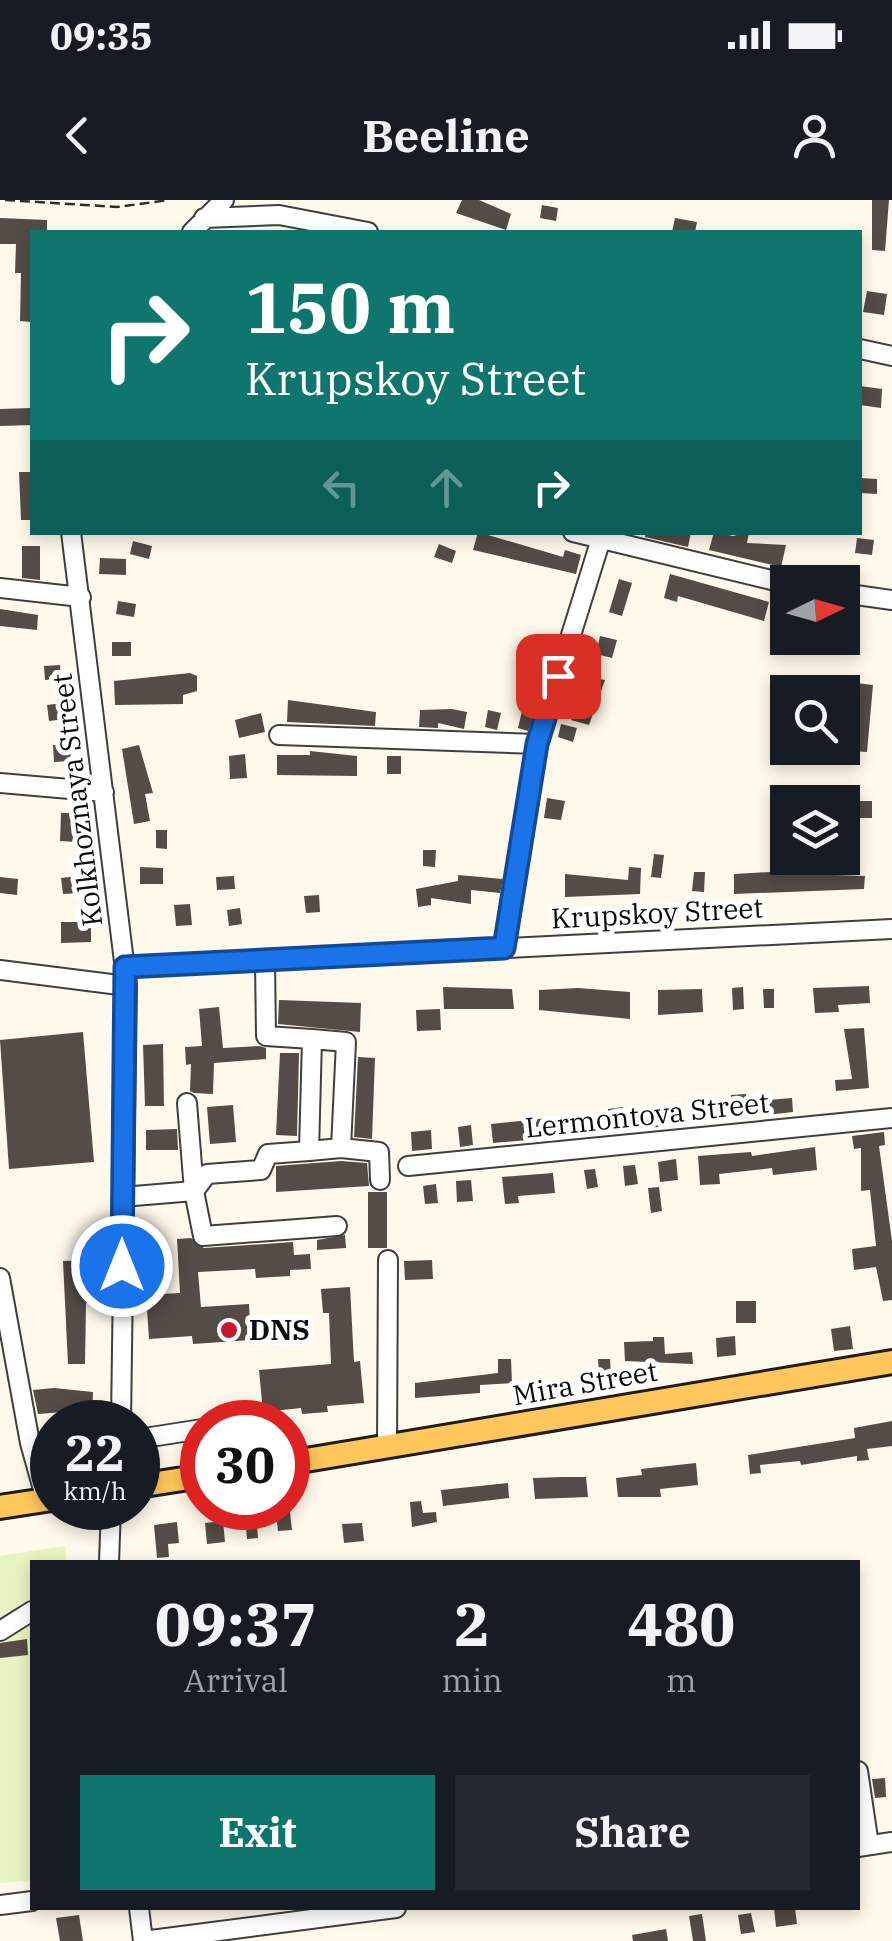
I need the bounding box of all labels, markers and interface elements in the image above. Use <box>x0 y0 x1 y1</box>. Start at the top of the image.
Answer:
text: 09:35 <box>50 11 153 60</box>
text: Beeline <box>362 106 530 164</box>
icon: back <box>50 108 105 163</box>
icon: person <box>787 108 842 163</box>
text: 150 m <box>245 261 455 352</box>
icon: right <box>80 270 210 400</box>
text: Krupskoy Street <box>245 349 586 407</box>
icon: left <box>314 460 369 515</box>
icon: ahead <box>419 460 474 515</box>
icon: right <box>524 460 579 515</box>
north arrow <box>770 565 860 655</box>
map controls <box>770 565 860 875</box>
pin <box>516 634 601 719</box>
icon: arrive <box>531 649 586 704</box>
street label: Kolkhoznaya Street <box>43 671 110 929</box>
button: search <box>770 675 860 765</box>
button: layers <box>770 785 860 875</box>
street label: Krupskoy Street <box>550 888 764 937</box>
street label: Lermontova Street <box>523 1083 771 1146</box>
position arrow <box>70 1214 174 1318</box>
place label: DNS <box>249 1311 310 1348</box>
marker: DNS <box>218 1319 240 1341</box>
street label: Mira Street <box>510 1352 660 1413</box>
speed limit sign: 30 <box>180 1400 310 1530</box>
text: 22 <box>65 1420 125 1485</box>
text: km/h <box>63 1474 127 1507</box>
text: 09:37 <box>155 1584 317 1663</box>
text: 2 <box>454 1584 490 1663</box>
text: 480 <box>627 1584 735 1663</box>
text: Arrival <box>184 1659 288 1701</box>
text: min <box>442 1659 503 1701</box>
text: m <box>666 1659 697 1701</box>
button: Exit <box>80 1775 435 1890</box>
button: Share <box>455 1775 810 1890</box>

